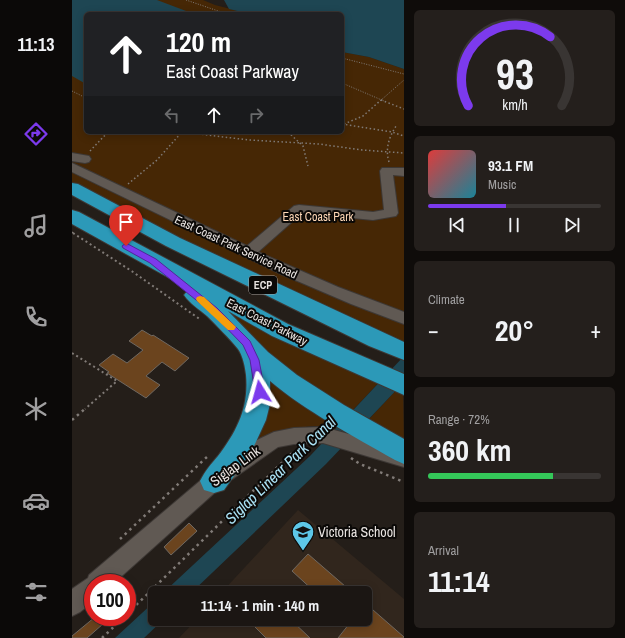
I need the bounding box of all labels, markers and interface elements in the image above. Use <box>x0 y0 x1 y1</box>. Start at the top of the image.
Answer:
text: 120 m <box>166 23 231 61</box>
icon: ahead <box>100 28 152 80</box>
text: 11:13 <box>18 32 54 57</box>
text: 93 <box>496 46 533 102</box>
text: East Coast Parkway <box>166 59 299 84</box>
text: km/h <box>502 94 527 113</box>
icon: left <box>161 104 183 126</box>
icon: ahead <box>203 104 225 126</box>
icon: right <box>245 104 267 126</box>
icon: directions <box>22 120 50 148</box>
text: 93.1 FM <box>488 155 533 176</box>
text: Music <box>488 176 516 193</box>
pin <box>109 205 143 246</box>
park label: East Coast Park <box>282 209 354 225</box>
icon: arrive <box>115 211 137 233</box>
icon: music <box>22 212 50 240</box>
street label: East Coast Park Service Road <box>172 212 300 282</box>
icon: previous <box>446 214 468 236</box>
icon: pause <box>503 214 525 236</box>
icon: next <box>561 214 583 236</box>
road number: ECP <box>249 276 277 294</box>
text: Climate <box>428 291 465 308</box>
street label: East Coast Parkway <box>224 295 310 349</box>
icon: phone <box>22 303 50 331</box>
text: 20° <box>495 310 534 350</box>
text: − <box>428 315 439 345</box>
text: + <box>590 315 601 345</box>
position arrow <box>239 371 281 413</box>
icon: climate <box>22 395 50 423</box>
water label: Siglap Linear Park Canal <box>220 410 341 529</box>
text: Range · 72% <box>428 411 490 428</box>
text: 360 km <box>428 430 511 470</box>
street label: Siglap Link <box>206 442 264 490</box>
icon: car <box>22 487 50 515</box>
school or university icon: Victoria School <box>290 519 316 552</box>
place label: Victoria School <box>318 523 396 541</box>
text: Arrival <box>428 542 459 559</box>
text: 11:14 <box>428 561 490 601</box>
speed limit sign: 100 <box>84 574 136 626</box>
icon: filters <box>22 578 50 606</box>
text: 11:14 · 1 min · 140 m <box>201 595 319 616</box>

